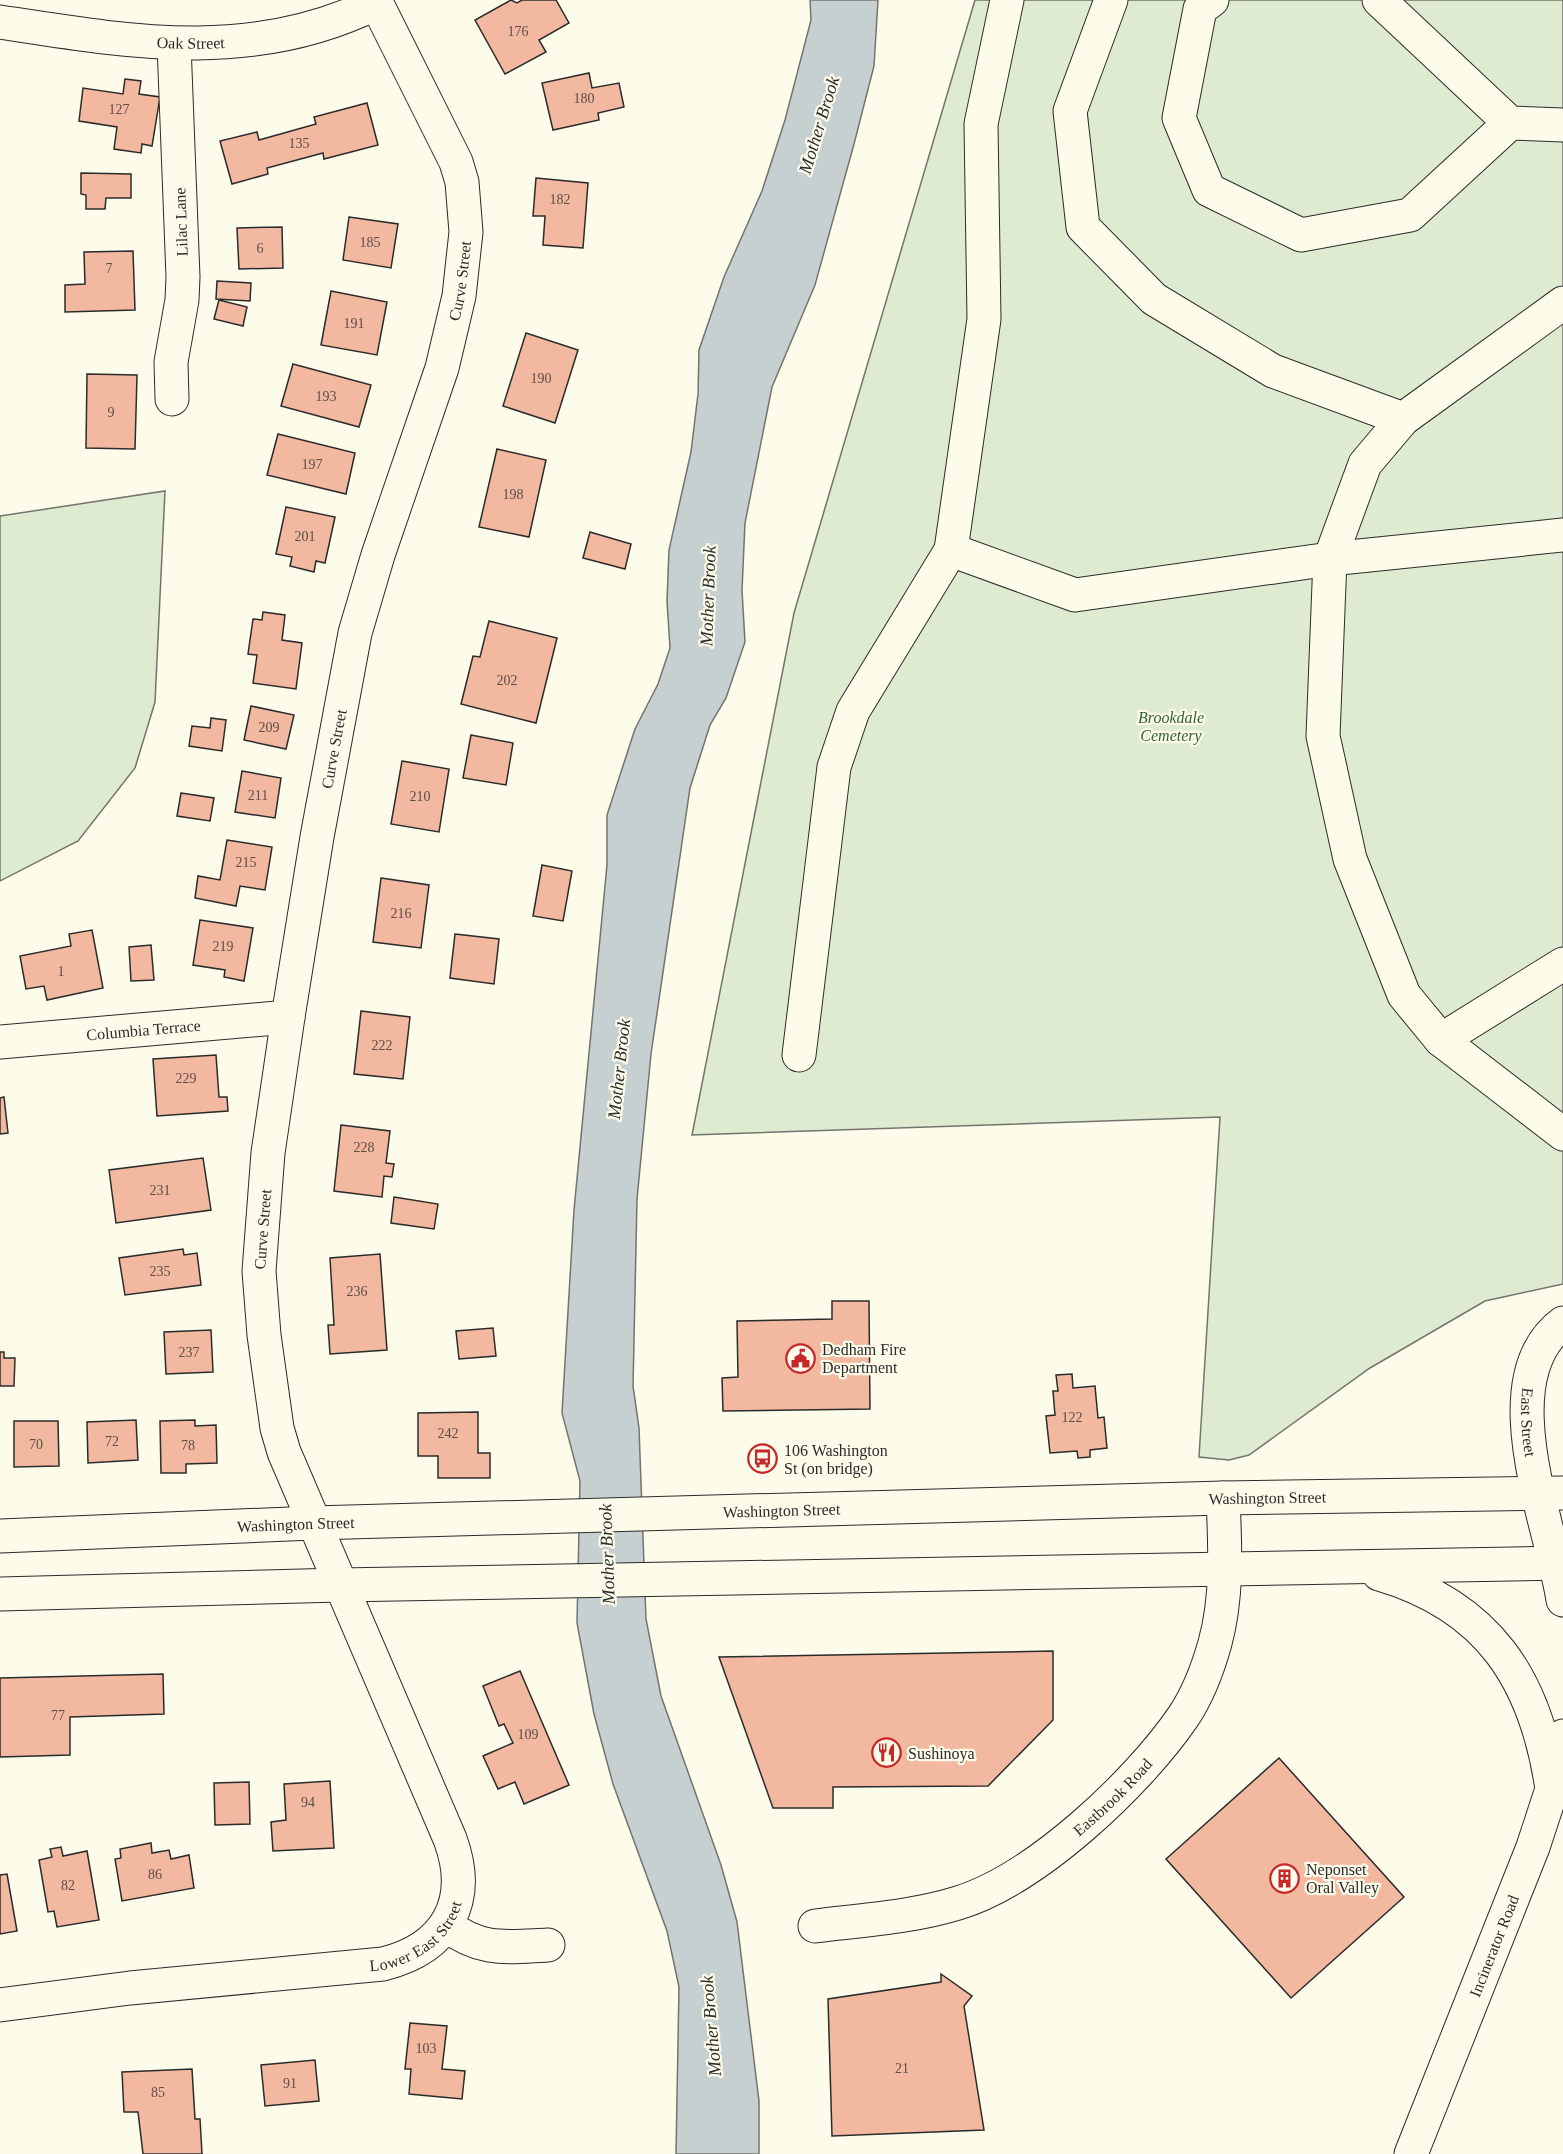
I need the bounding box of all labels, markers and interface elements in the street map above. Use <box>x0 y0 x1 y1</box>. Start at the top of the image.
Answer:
house number: 176 <box>508 24 529 39</box>
street label: Oak Street <box>156 33 226 51</box>
water label: Mother Brook <box>794 73 844 177</box>
house number: 180 <box>574 91 595 106</box>
house number: 127 <box>109 102 130 117</box>
house number: 135 <box>289 136 310 151</box>
street label: Lilac Lane <box>171 187 191 257</box>
house number: 182 <box>550 192 571 207</box>
house number: 185 <box>360 235 381 250</box>
street label: Curve Street <box>445 239 474 322</box>
house number: 6 <box>257 241 264 256</box>
house number: 7 <box>106 261 113 276</box>
house number: 191 <box>344 316 365 331</box>
house number: 190 <box>531 371 552 386</box>
house number: 193 <box>316 389 337 404</box>
house number: 9 <box>108 405 115 420</box>
house number: 197 <box>302 457 323 472</box>
house number: 198 <box>503 487 524 502</box>
house number: 201 <box>295 529 316 544</box>
water label: Mother Brook <box>696 544 720 648</box>
house number: 202 <box>497 673 518 688</box>
street label: Curve Street <box>318 707 349 790</box>
park label: Brookdale Cemetery <box>1138 709 1204 745</box>
house number: 209 <box>259 720 280 735</box>
house number: 211 <box>248 788 268 803</box>
house number: 210 <box>410 789 431 804</box>
house number: 215 <box>236 855 257 870</box>
house number: 216 <box>391 906 412 921</box>
house number: 219 <box>213 939 234 954</box>
house number: 1 <box>58 964 65 979</box>
street label: Columbia Terrace <box>86 1016 201 1043</box>
water label: Mother Brook <box>604 1017 634 1121</box>
house number: 222 <box>372 1038 393 1053</box>
house number: 229 <box>176 1071 197 1086</box>
house number: 228 <box>354 1140 375 1155</box>
house number: 231 <box>150 1183 171 1198</box>
street label: Curve Street <box>251 1188 274 1270</box>
house number: 235 <box>150 1264 171 1279</box>
house number: 236 <box>347 1284 368 1299</box>
place label: Dedham Fire Department <box>822 1341 906 1377</box>
public building icon: Dedham Fire Department <box>785 1342 817 1374</box>
house number: 237 <box>179 1345 200 1360</box>
street label: East Street <box>1519 1387 1539 1458</box>
house number: 122 <box>1062 1410 1083 1425</box>
house number: 242 <box>438 1426 459 1441</box>
house number: 72 <box>105 1434 119 1449</box>
house number: 70 <box>29 1437 43 1452</box>
house number: 78 <box>181 1438 195 1453</box>
place label: 106 Washington St (on bridge) <box>784 1442 888 1478</box>
bus stop icon: 106 Washington St (on bridge) <box>747 1443 779 1475</box>
street label: Washington Street <box>1208 1488 1327 1507</box>
street label: Washington Street <box>723 1500 841 1520</box>
water label: Mother Brook <box>595 1502 619 1606</box>
street label: Washington Street <box>237 1513 355 1535</box>
house number: 77 <box>51 1708 65 1723</box>
house number: 109 <box>518 1727 539 1742</box>
restaurant icon: Sushinoya <box>871 1737 903 1769</box>
place label: Sushinoya <box>908 1745 975 1763</box>
street label: Eastbrook Road <box>1070 1755 1155 1839</box>
house number: 94 <box>301 1795 315 1810</box>
place label: Neponset Oral Valley <box>1306 1861 1379 1897</box>
building icon: Neponset Oral Valley <box>1269 1862 1301 1894</box>
house number: 86 <box>148 1867 162 1882</box>
house number: 82 <box>61 1878 75 1893</box>
street label: Incinerator Road <box>1466 1893 1522 1999</box>
street label: Lower East Street <box>369 1899 464 1974</box>
water label: Mother Brook <box>697 1974 725 2078</box>
house number: 103 <box>416 2041 437 2056</box>
house number: 21 <box>895 2061 909 2076</box>
house number: 91 <box>283 2076 297 2091</box>
house number: 85 <box>151 2085 165 2100</box>

